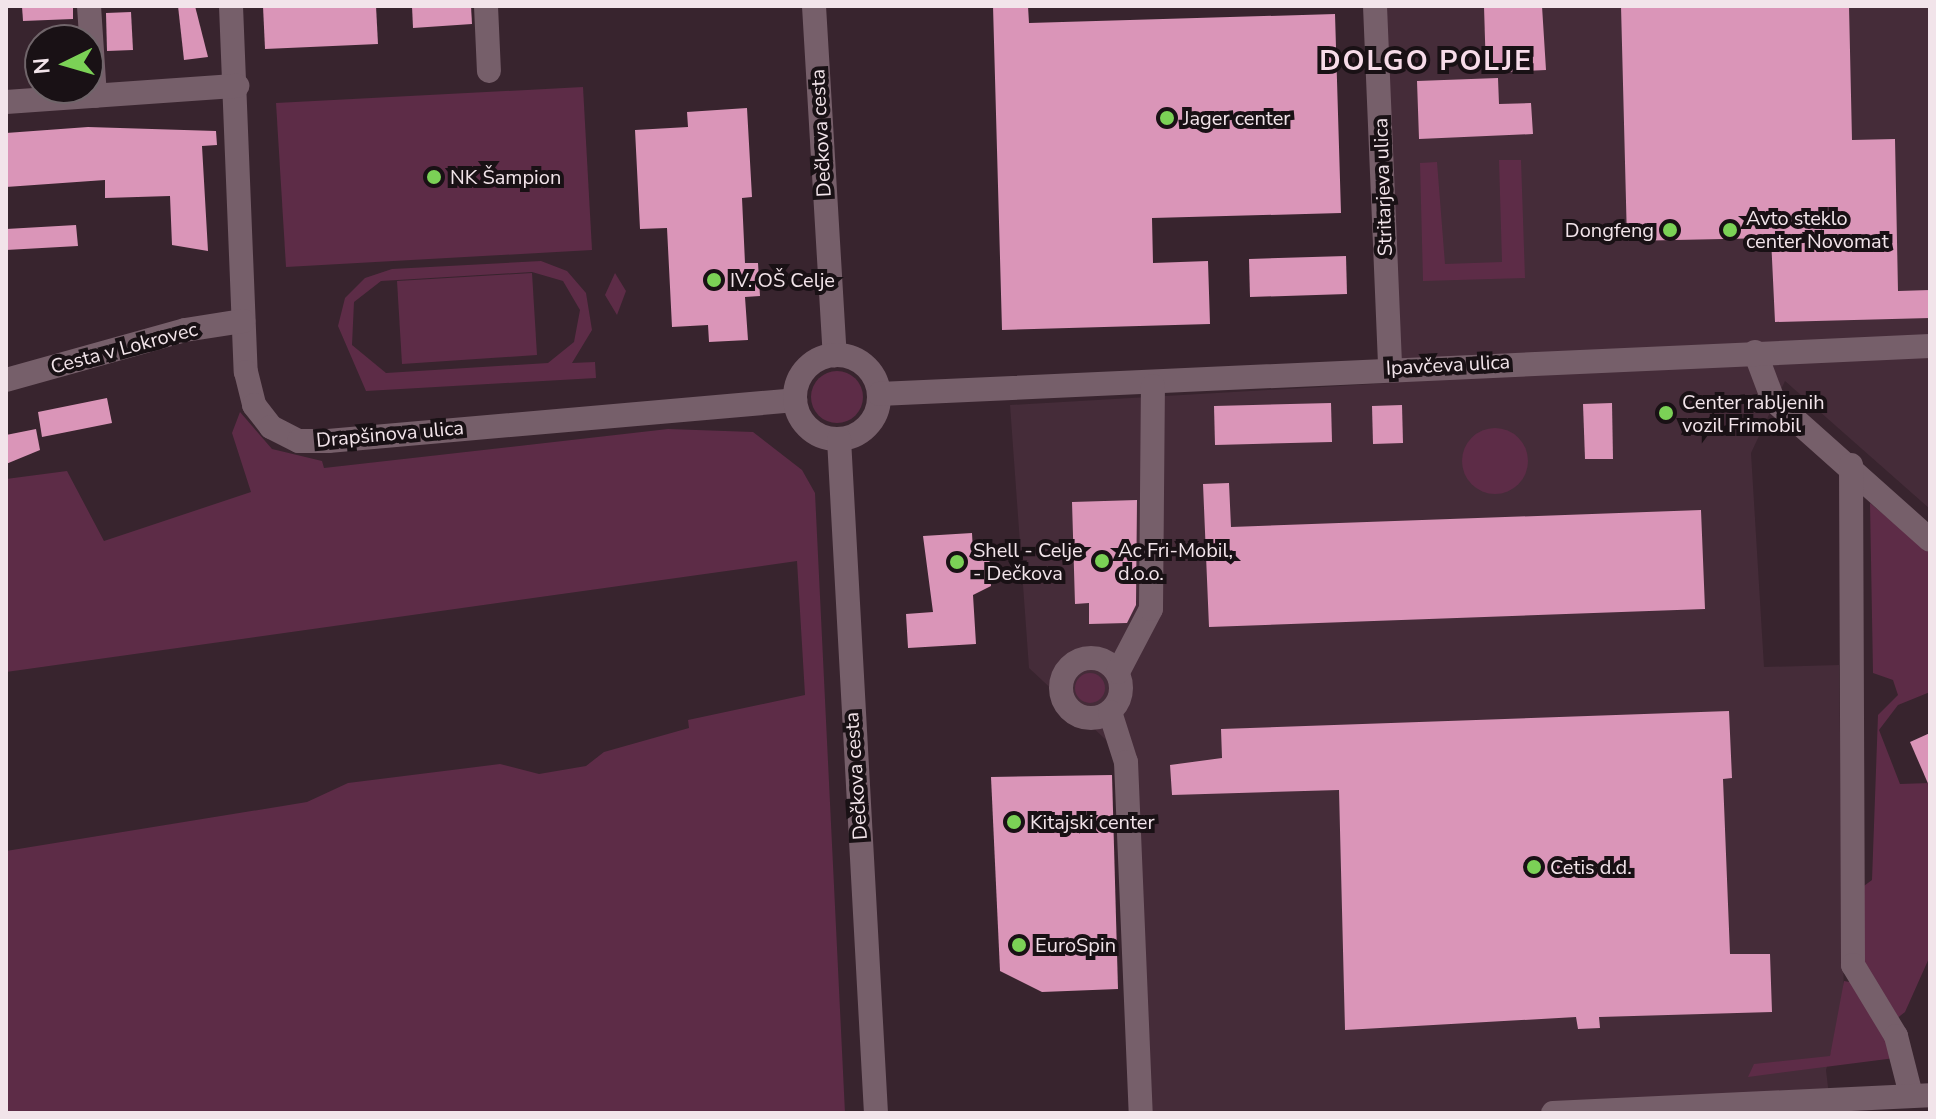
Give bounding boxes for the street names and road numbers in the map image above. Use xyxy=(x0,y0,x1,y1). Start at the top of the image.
street label: Dečkova cesta xyxy=(806,68,836,198)
street label: Stritarjeva ulica xyxy=(1369,117,1397,257)
street label: Cesta v Lokrovec xyxy=(48,317,200,379)
street label: Ipavčeva ulica xyxy=(1385,350,1511,380)
street label: Drapšinova ulica xyxy=(315,416,465,452)
street label: Dečkova cesta xyxy=(840,711,872,841)

